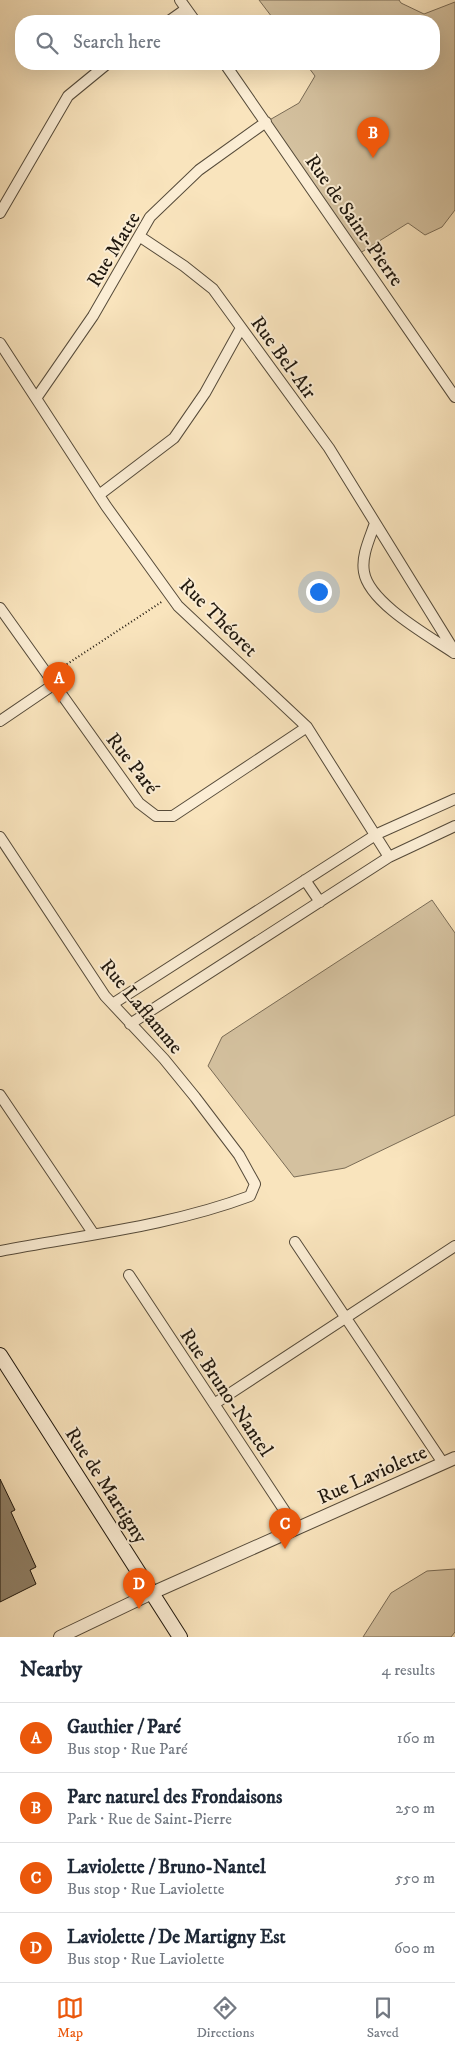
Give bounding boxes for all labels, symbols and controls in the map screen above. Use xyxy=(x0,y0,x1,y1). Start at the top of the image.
search box xyxy=(15,15,440,70)
icon: search xyxy=(33,29,61,57)
text: Search here xyxy=(73,31,161,54)
pin: B xyxy=(357,117,389,158)
street label: Rue de Saint-Pierre xyxy=(299,150,409,292)
street label: Rue Matte xyxy=(82,208,146,292)
street label: Rue Bel-Air xyxy=(244,312,321,404)
street label: Rue Théoret xyxy=(173,573,263,663)
your location xyxy=(306,579,332,605)
pin: A xyxy=(43,662,75,703)
street label: Rue Paré xyxy=(100,728,164,800)
street label: Rue Laflamme xyxy=(94,954,188,1060)
street label: Rue Bruno-Nantel xyxy=(174,1324,278,1462)
street label: Rue de Martigny xyxy=(59,1423,153,1549)
street label: Rue Laviolette xyxy=(314,1440,431,1511)
pin: C xyxy=(269,1508,301,1549)
pin: D xyxy=(123,1568,155,1609)
text: Nearby xyxy=(20,1657,82,1683)
text: 4 results xyxy=(382,1660,435,1680)
text: Gauthier / Paré xyxy=(67,1716,181,1739)
text: A xyxy=(31,1728,41,1748)
text: 160 m xyxy=(397,1728,435,1748)
text: Bus stop · Rue Paré xyxy=(67,1739,188,1759)
text: Parc naturel des Frondaisons xyxy=(67,1786,282,1809)
text: B xyxy=(31,1798,41,1818)
text: 250 m xyxy=(395,1798,435,1818)
text: Park · Rue de Saint-Pierre xyxy=(67,1809,232,1829)
text: Laviolette / Bruno-Nantel xyxy=(67,1856,266,1879)
text: C xyxy=(31,1868,41,1888)
text: 550 m xyxy=(395,1868,435,1888)
text: Bus stop · Rue Laviolette xyxy=(67,1879,224,1899)
text: Laviolette / De Martigny Est xyxy=(67,1926,286,1949)
text: D xyxy=(30,1938,42,1958)
text: 600 m xyxy=(394,1938,435,1958)
text: Bus stop · Rue Laviolette xyxy=(67,1949,224,1969)
tab: Map xyxy=(56,1994,84,2042)
tab: Directions xyxy=(196,1994,254,2042)
tab: Saved xyxy=(367,1994,399,2042)

